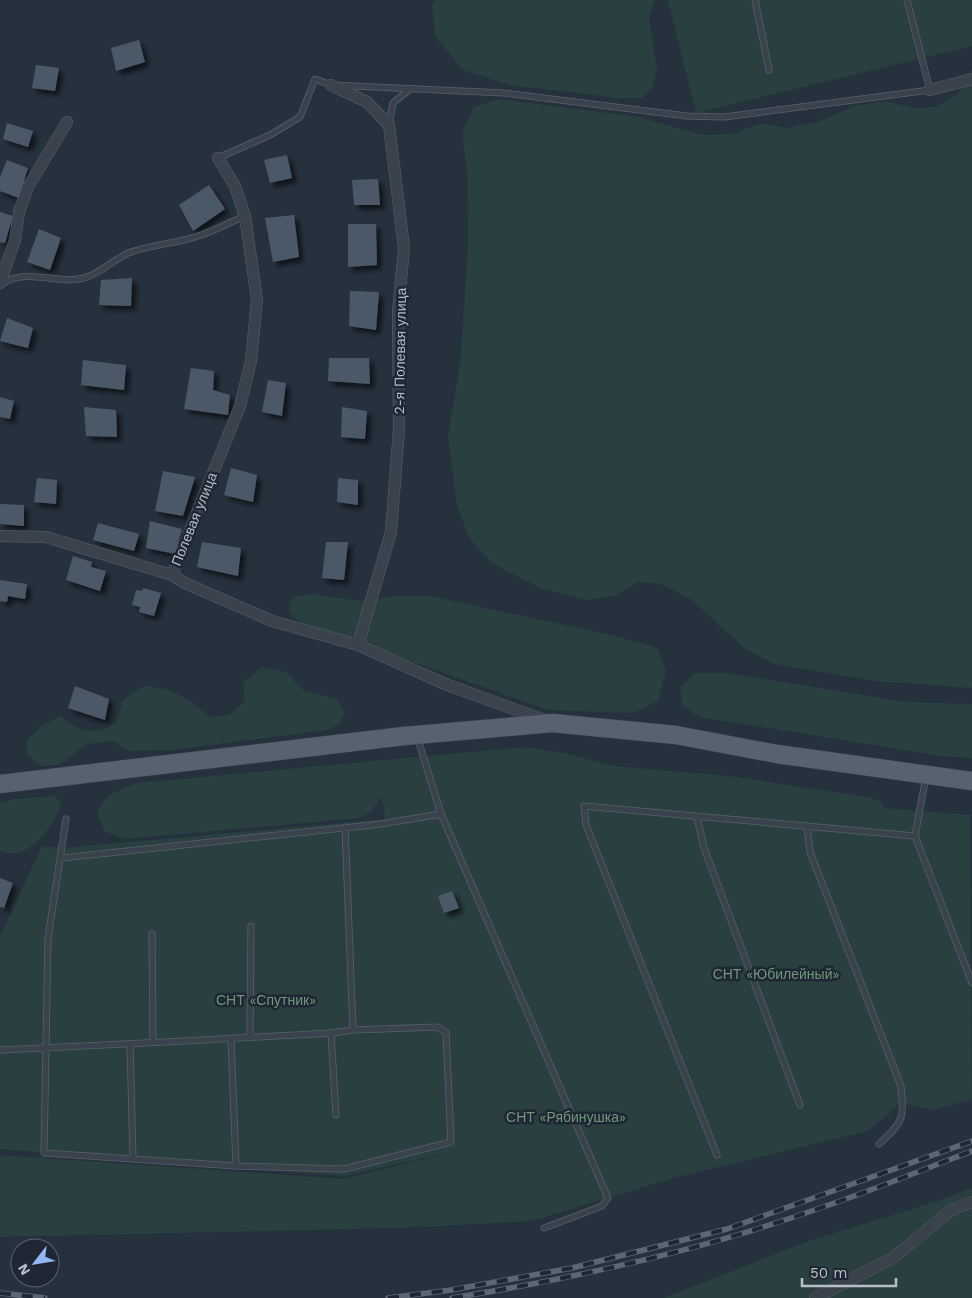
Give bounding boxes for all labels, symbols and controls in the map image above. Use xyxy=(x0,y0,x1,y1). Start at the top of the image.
street label: 2-я Полевая улица xyxy=(391,287,409,415)
street label: Полевая улица xyxy=(168,470,220,568)
park label: СНТ «Юбилейный» xyxy=(713,966,839,982)
park label: СНТ «Спутник» xyxy=(216,992,316,1008)
park label: СНТ «Рябинушка» xyxy=(506,1109,626,1125)
north arrow xyxy=(10,1238,60,1288)
scale bar xyxy=(802,1256,896,1288)
text: N xyxy=(14,1261,33,1278)
text: 50 m xyxy=(810,1264,847,1282)

